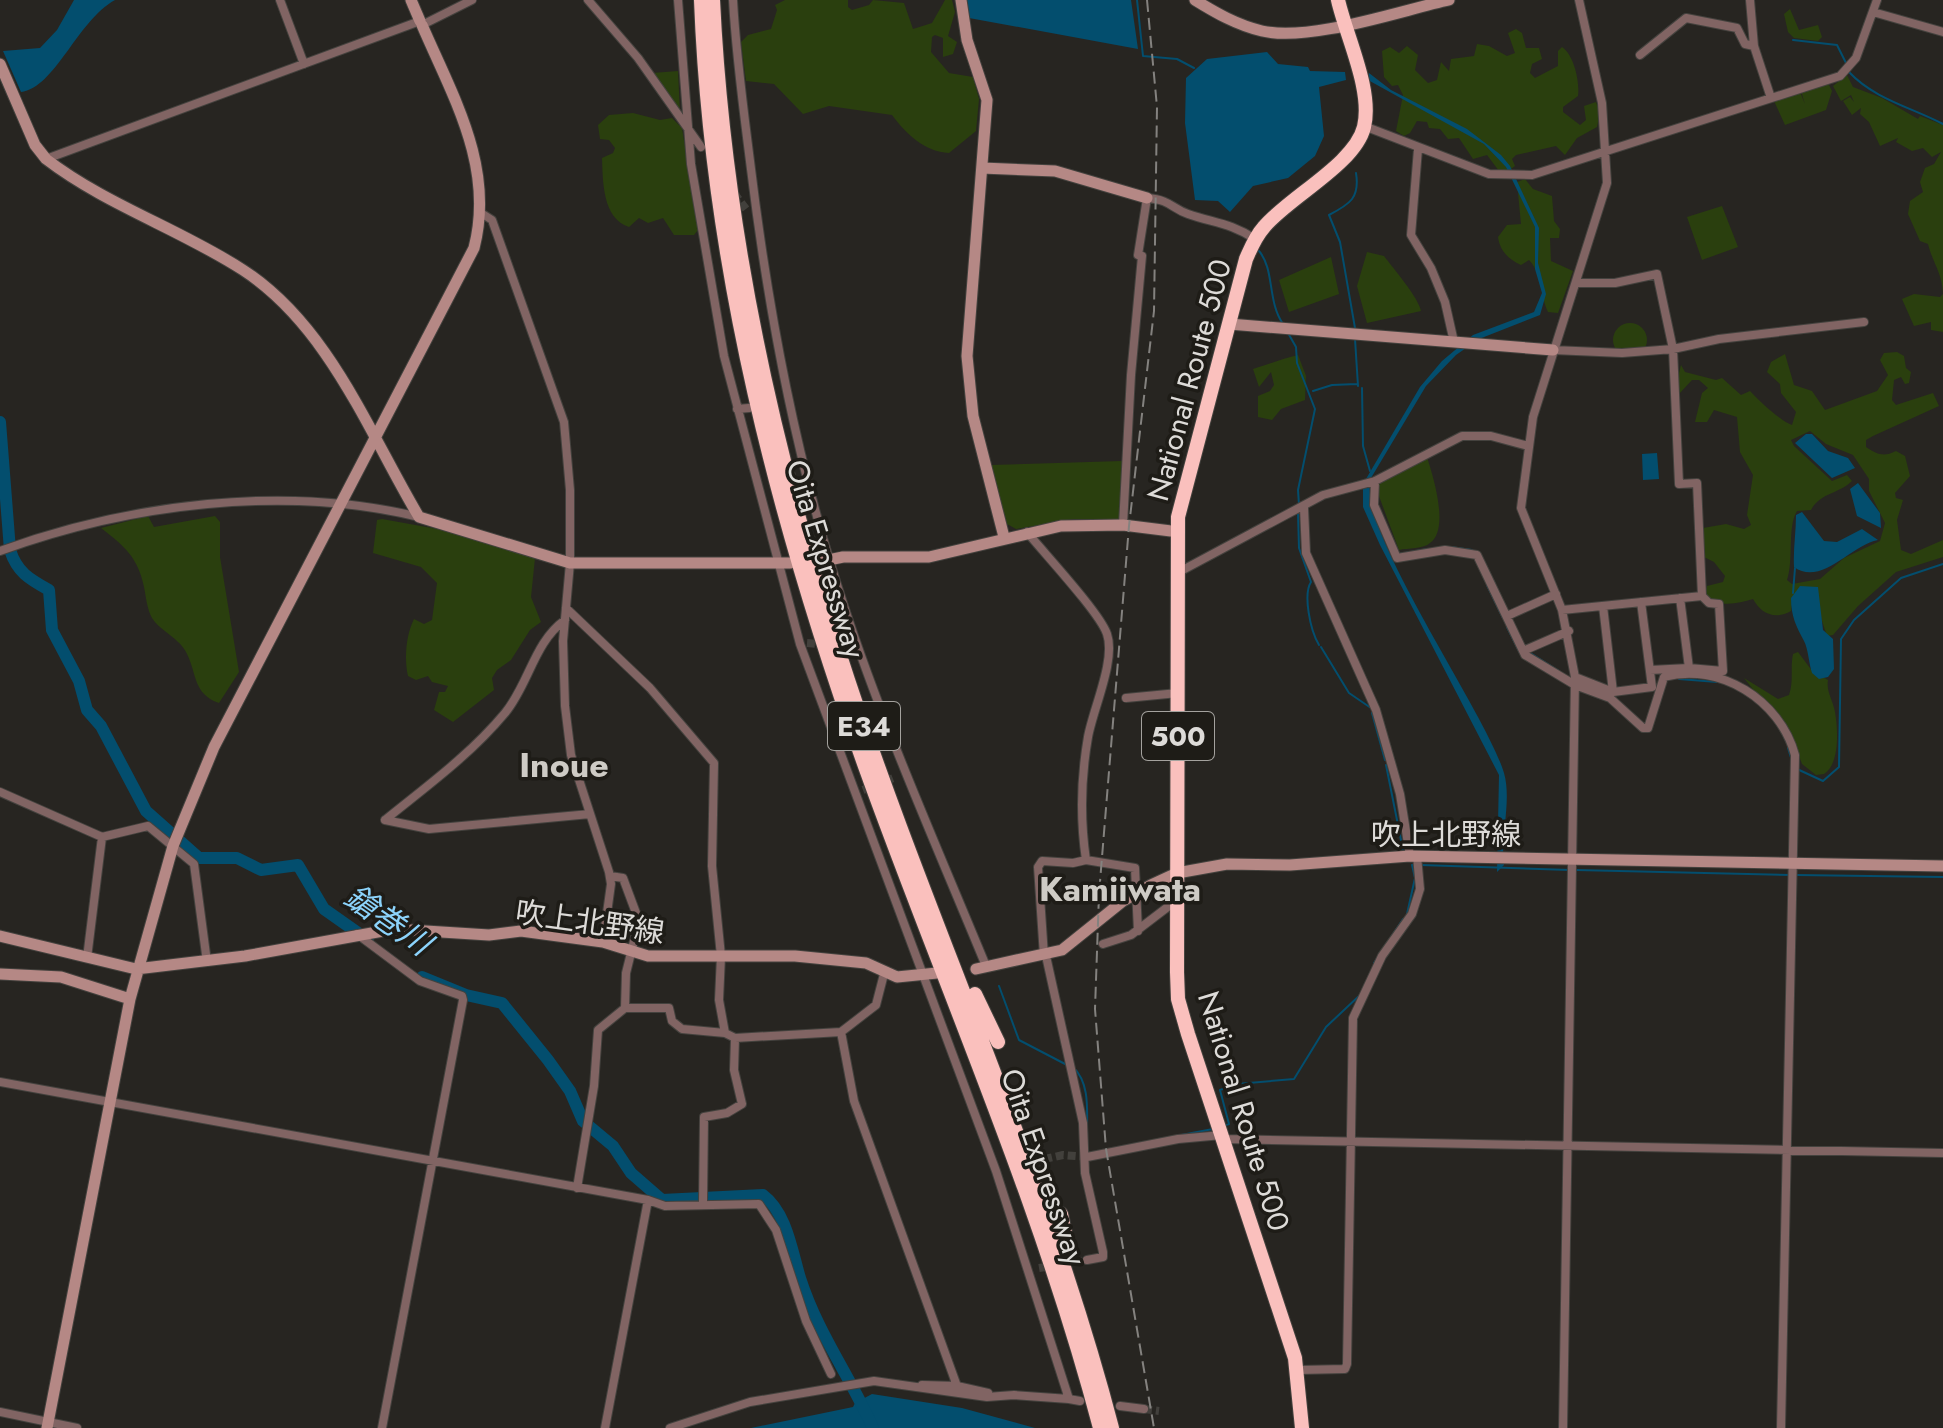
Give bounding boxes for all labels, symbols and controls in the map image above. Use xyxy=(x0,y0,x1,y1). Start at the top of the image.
street label: National Route 500 xyxy=(1136,254,1242,506)
street label: Oita Expressway xyxy=(775,454,877,664)
road number: E34 xyxy=(828,702,900,750)
road number: 500 xyxy=(1142,712,1214,760)
district label: Inoue xyxy=(519,741,609,790)
street label: 吹上北野線 xyxy=(1371,813,1521,856)
district label: Kamiiwata xyxy=(1039,865,1201,914)
water label: 鎗巻川 xyxy=(335,874,443,968)
street label: 吹上北野線 xyxy=(513,890,667,954)
street label: National Route 500 xyxy=(1187,986,1301,1236)
street label: Oita Expressway xyxy=(990,1063,1098,1272)

